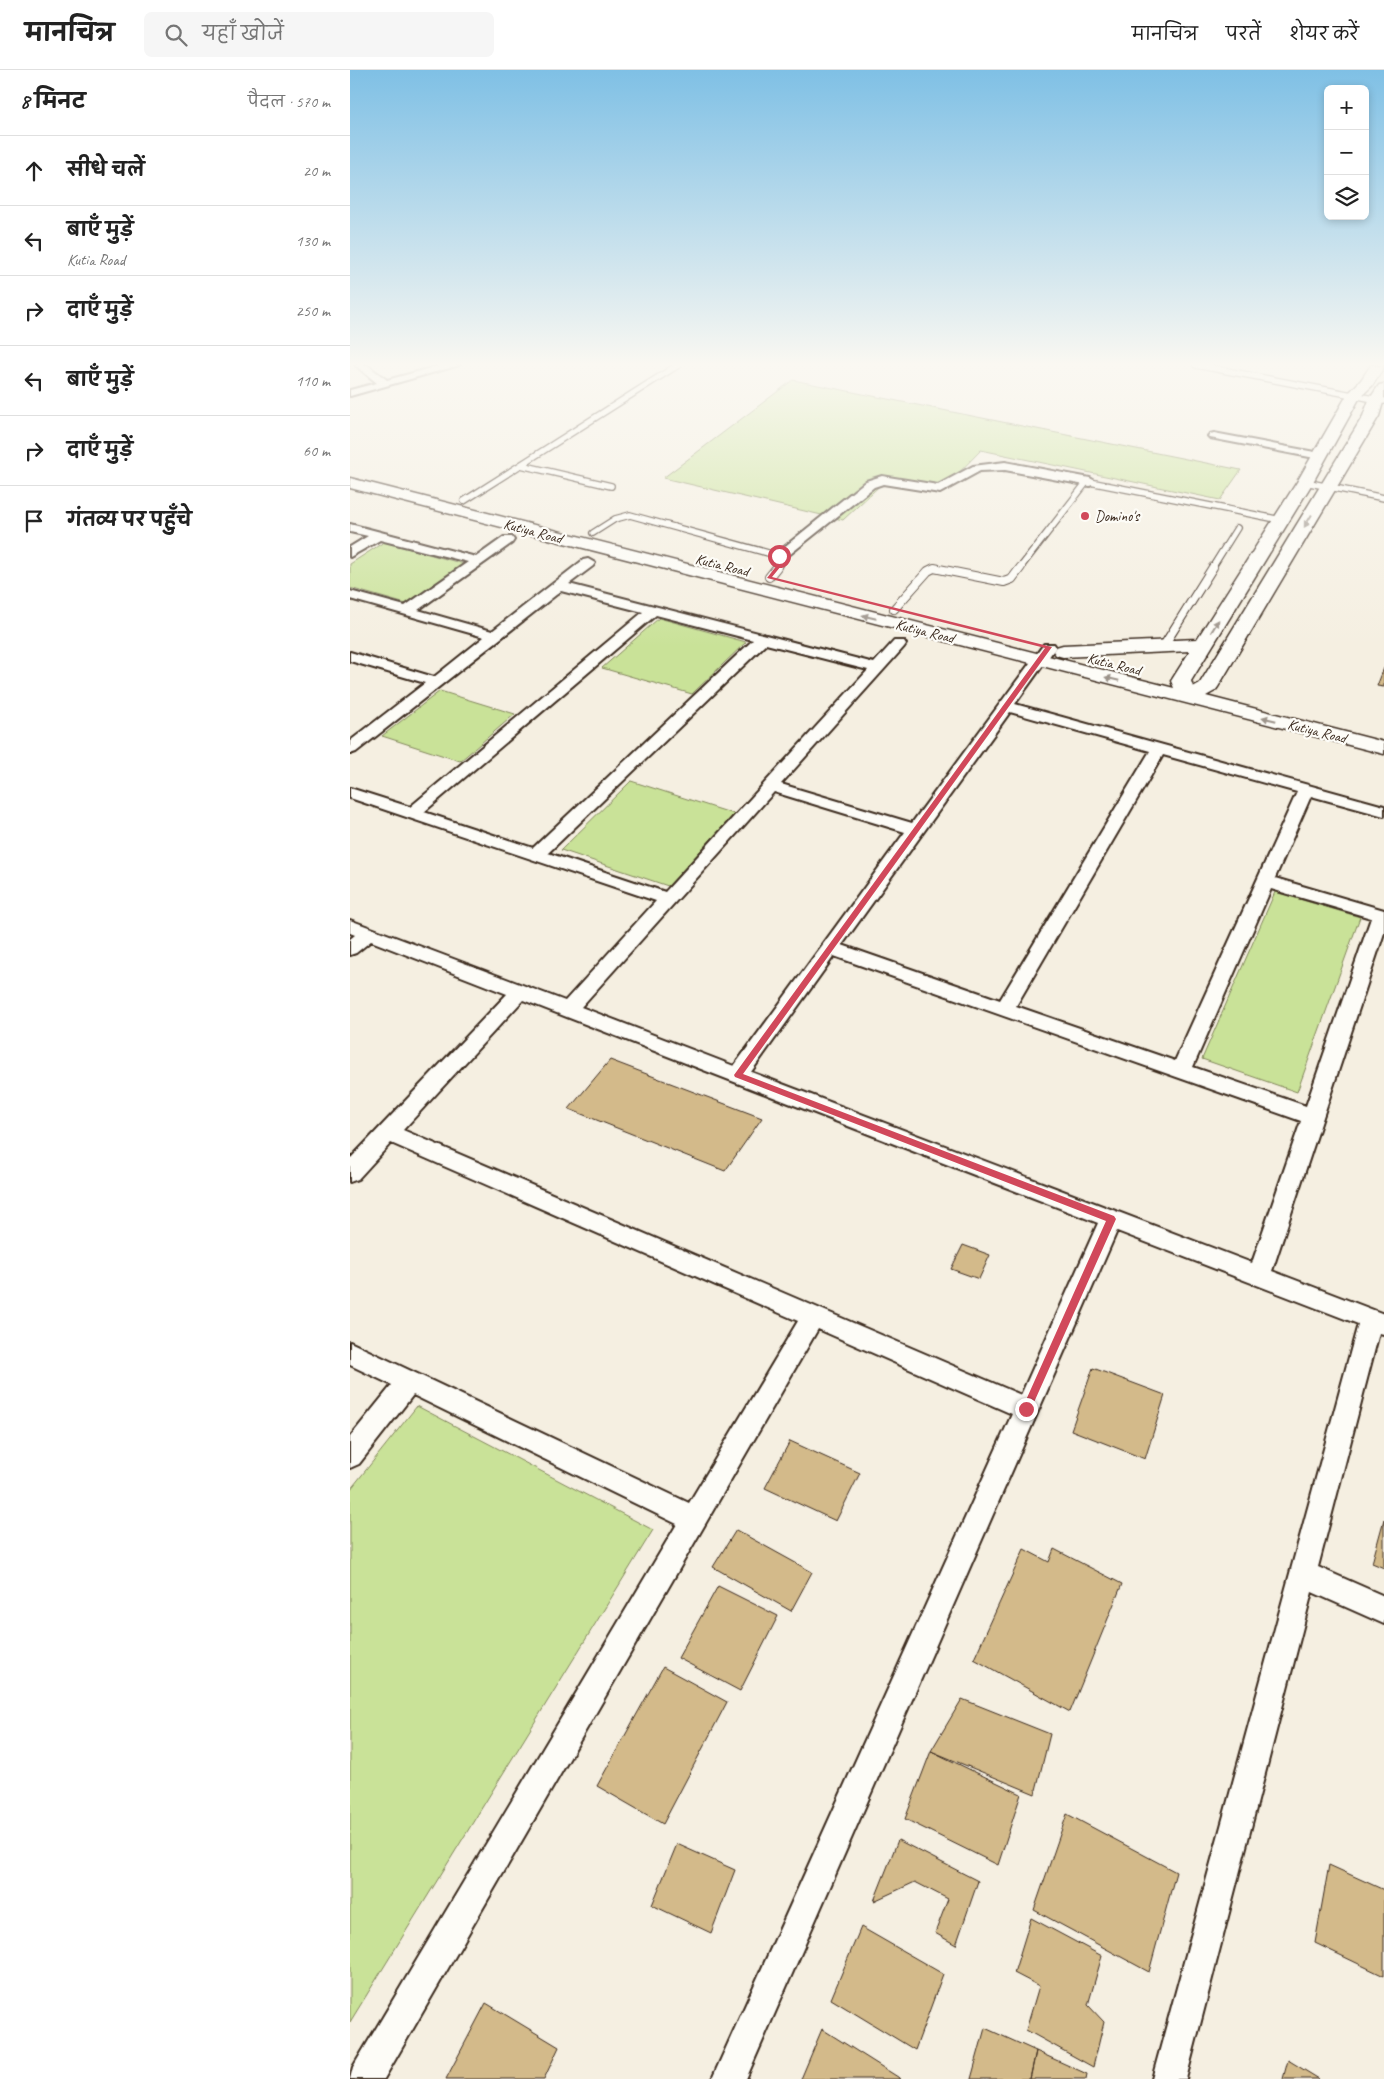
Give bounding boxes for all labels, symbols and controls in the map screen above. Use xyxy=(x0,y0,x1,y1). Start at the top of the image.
search box xyxy=(144,12,494,57)
text: मानचित्र xyxy=(25,18,114,48)
icon: search xyxy=(162,21,190,49)
text: यहाँ खोजें xyxy=(202,22,284,46)
text: मानचित्र xyxy=(1132,23,1198,45)
text: परतें xyxy=(1226,23,1261,45)
text: शेयर करें xyxy=(1289,23,1359,45)
map controls xyxy=(1324,85,1369,220)
button: + xyxy=(1324,85,1369,130)
text: 8 मिनट xyxy=(20,88,86,114)
text: पैदल · 570 m xyxy=(248,92,330,112)
button: − xyxy=(1324,130,1369,175)
icon: ahead xyxy=(20,157,48,185)
text: सीधे चलें xyxy=(67,158,145,182)
text: 20 m xyxy=(303,161,330,181)
button: layers xyxy=(1324,175,1369,220)
text: बाएँ मुड़ें xyxy=(67,218,133,242)
icon: left xyxy=(20,227,48,255)
text: 130 m xyxy=(296,231,330,251)
text: Kutia Road xyxy=(67,250,125,270)
icon: right xyxy=(20,297,48,325)
text: दाएँ मुड़ें xyxy=(67,298,133,322)
text: 250 m xyxy=(296,301,330,321)
icon: left xyxy=(20,367,48,395)
text: बाएँ मुड़ें xyxy=(67,368,133,392)
text: 110 m xyxy=(296,371,330,391)
icon: right xyxy=(20,437,48,465)
text: दाएँ मुड़ें xyxy=(67,438,133,462)
text: 60 m xyxy=(303,441,330,461)
icon: arrive xyxy=(20,507,48,535)
place label: Domino's xyxy=(1095,507,1141,526)
text: गंतव्य पर पहुँचे xyxy=(67,508,192,532)
marker: Domino's xyxy=(1079,510,1091,522)
street label: Kutiya Road xyxy=(501,515,566,549)
one-way arrow xyxy=(1303,515,1312,528)
route start xyxy=(768,545,791,568)
street label: Kutia Road xyxy=(693,550,753,582)
one-way arrow xyxy=(862,613,877,621)
street label: Kutiya Road xyxy=(894,615,958,648)
one-way arrow xyxy=(1211,619,1220,632)
street label: Kutia Road xyxy=(1085,649,1145,681)
one-way arrow xyxy=(1104,675,1119,683)
one-way arrow xyxy=(1261,715,1276,723)
street label: Kutiya Road xyxy=(1286,715,1350,748)
route end xyxy=(1015,1398,1038,1421)

